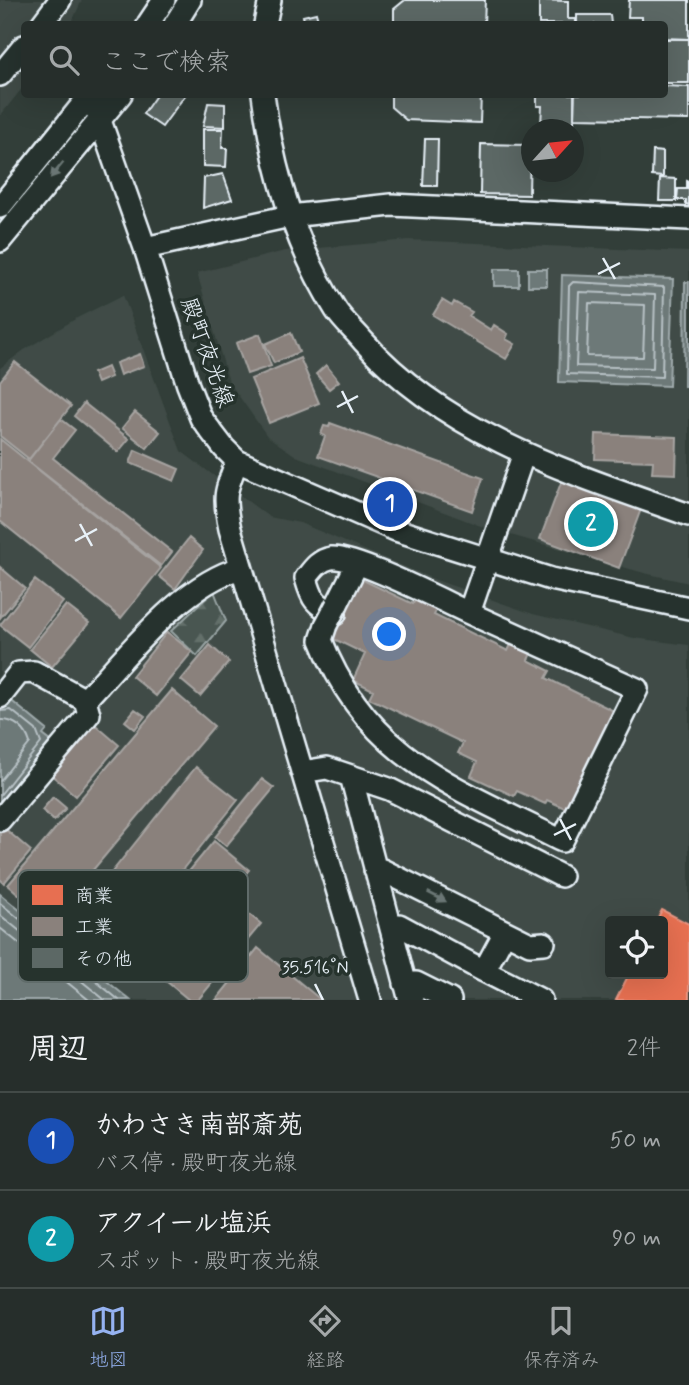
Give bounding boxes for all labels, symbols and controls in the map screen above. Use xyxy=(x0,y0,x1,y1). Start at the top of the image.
search box xyxy=(21,21,668,98)
icon: search xyxy=(45,41,83,79)
text: ここで検索 xyxy=(101,46,231,80)
north arrow xyxy=(521,119,584,182)
one-way arrow xyxy=(50,162,65,179)
street label: 殿町夜光線 xyxy=(172,294,240,412)
pin: 1 xyxy=(367,478,413,530)
pin: 2 xyxy=(568,498,614,550)
your location xyxy=(372,617,406,651)
legend xyxy=(18,870,248,982)
text: 商業 xyxy=(75,884,113,909)
one-way arrow xyxy=(427,892,447,903)
text: 工業 xyxy=(75,915,113,940)
map controls xyxy=(605,916,668,979)
button: locate xyxy=(605,916,668,979)
text: その他 xyxy=(75,947,132,972)
text: 35.516°N xyxy=(281,956,349,980)
text: 周辺 xyxy=(28,1030,88,1069)
text: 2件 xyxy=(627,1034,661,1064)
text: かわさき南部斎苑 xyxy=(95,1109,303,1143)
text: 1 xyxy=(46,1126,56,1156)
text: 50 m xyxy=(610,1126,661,1156)
text: バス停 · 殿町夜光線 xyxy=(95,1149,297,1179)
text: アクイール塩浜 xyxy=(95,1207,272,1241)
text: 2 xyxy=(45,1224,57,1254)
text: 90 m xyxy=(612,1224,661,1254)
text: スポット · 殿町夜光線 xyxy=(95,1247,320,1277)
tab: 地図 xyxy=(89,1302,128,1373)
tab: 経路 xyxy=(306,1302,345,1373)
tab: 保存済み xyxy=(523,1302,600,1373)

